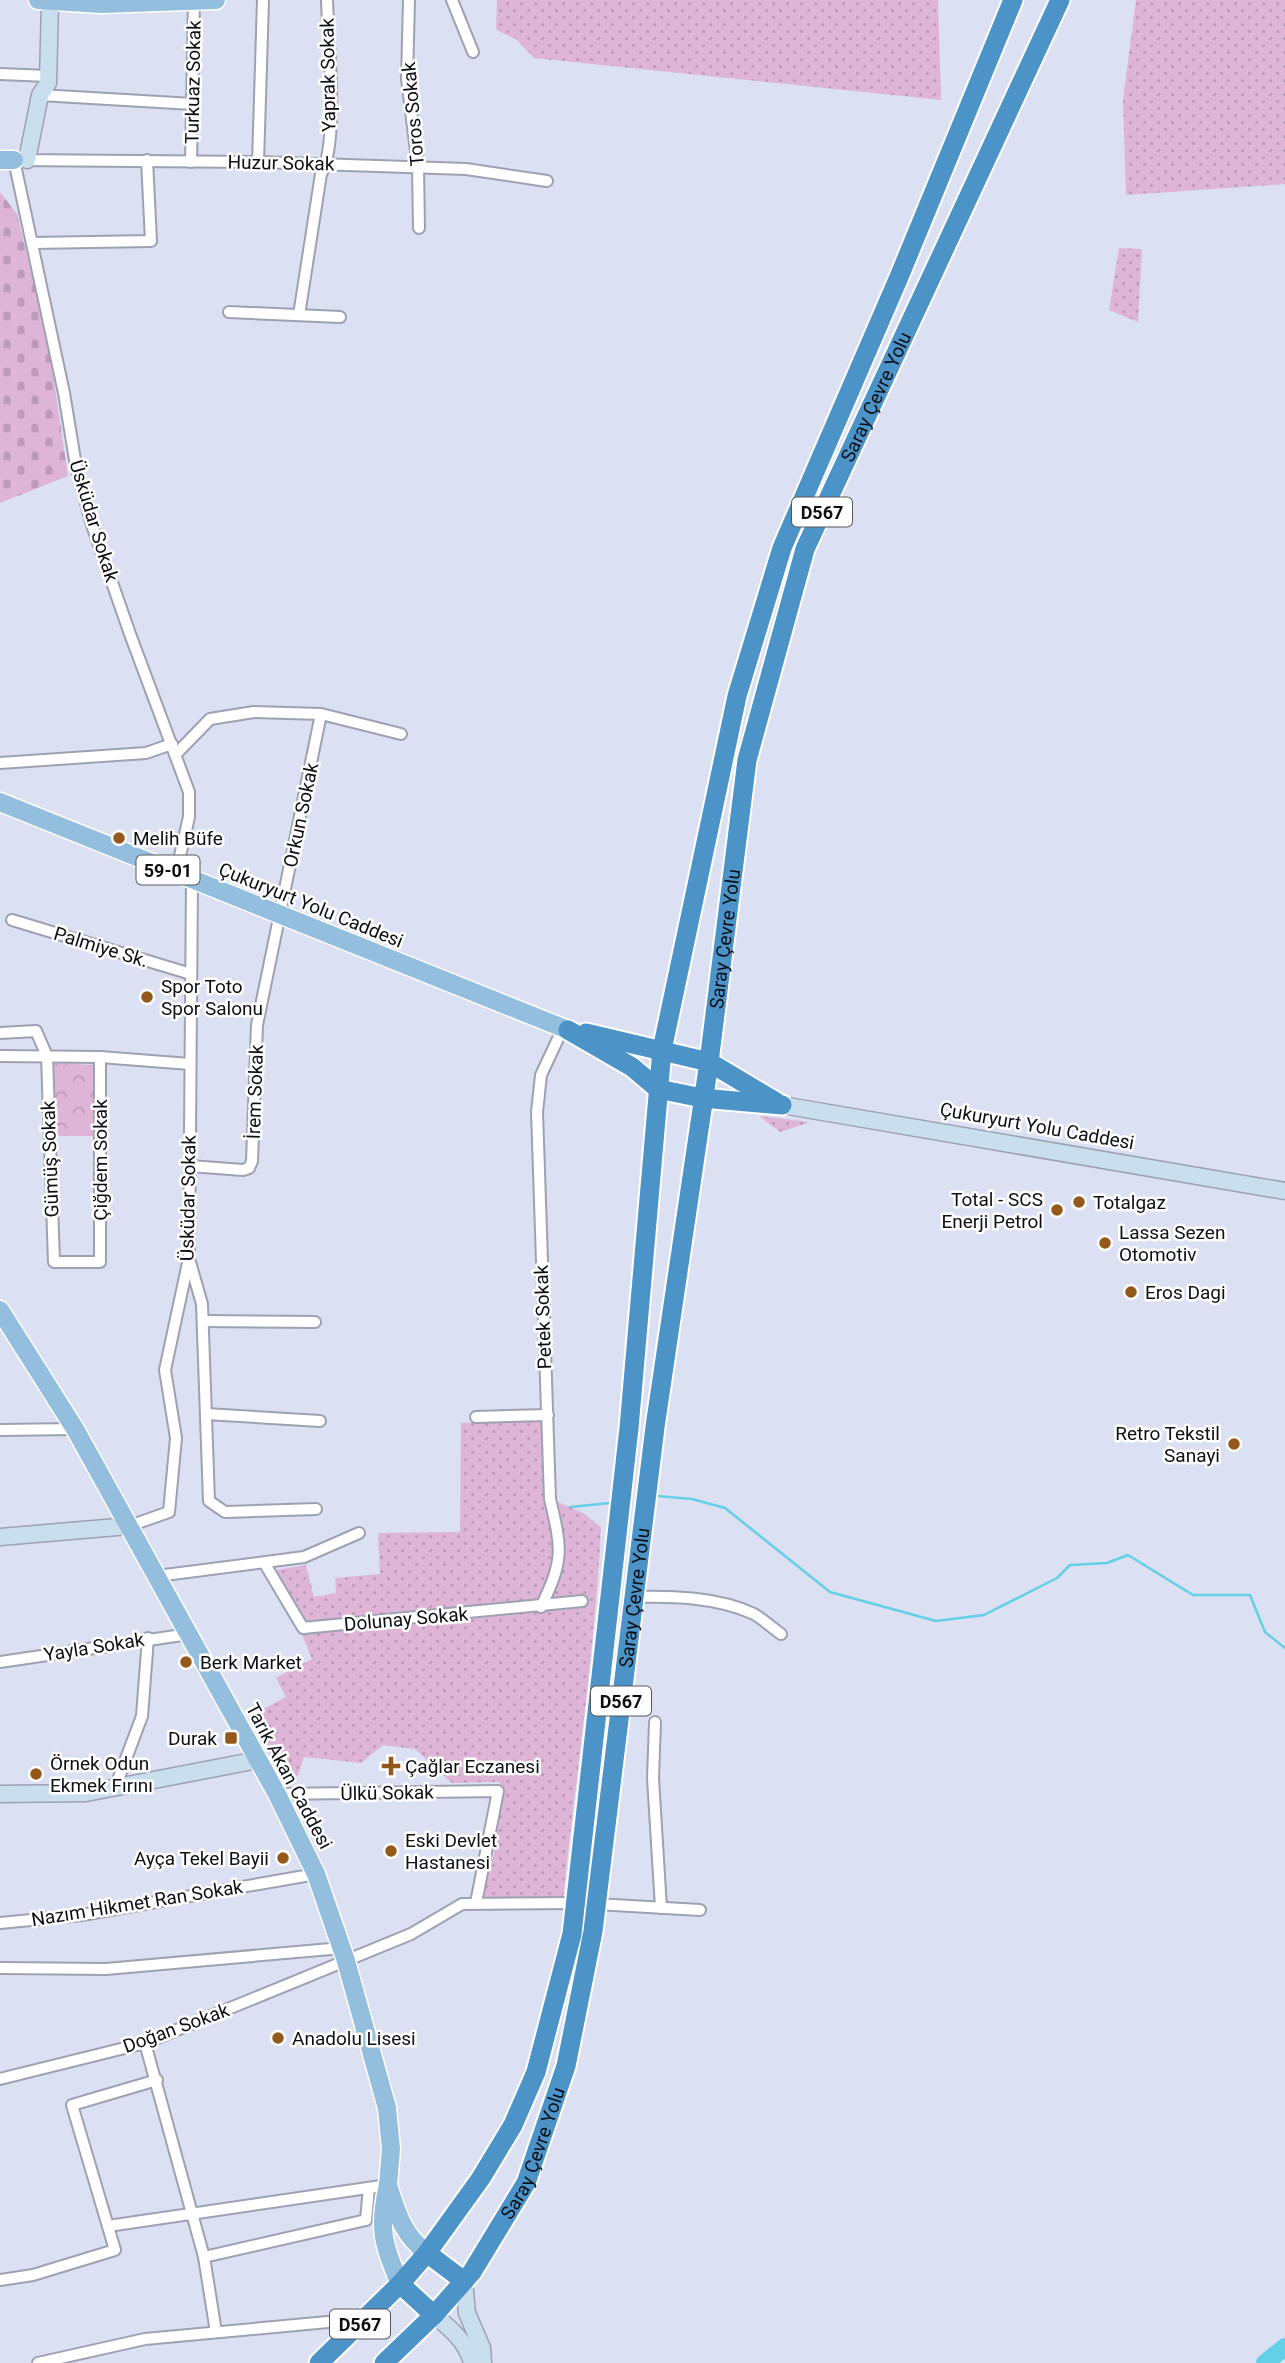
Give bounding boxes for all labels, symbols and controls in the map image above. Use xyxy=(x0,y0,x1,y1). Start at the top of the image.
street label: Yaprak Sokak xyxy=(315,17,340,132)
street label: Turkuaz Sokak xyxy=(180,20,206,144)
street label: Toros Sokak xyxy=(397,61,429,167)
street label: Huzur Sokak xyxy=(227,151,335,175)
street label: Saray Çevre Yolu xyxy=(836,328,916,466)
street label: Üsküdar Sokak xyxy=(65,457,124,585)
road number: D567 xyxy=(792,498,852,526)
street label: Orkun Sokak xyxy=(279,760,323,870)
place label: Melih Büfe xyxy=(133,827,223,850)
marker: Melih Büfe xyxy=(111,830,127,846)
road number: 59-01 xyxy=(136,856,200,884)
street label: Çukuryurt Yolu Caddesi xyxy=(215,857,407,953)
street label: Saray Çevre Yolu xyxy=(704,867,745,1010)
street label: Palmiye Sk. xyxy=(51,922,151,972)
place label: Spor Toto Spor Salonu xyxy=(161,975,263,1020)
marker: Spor Toto Spor Salonu xyxy=(139,989,155,1005)
street label: İrem Sokak xyxy=(242,1044,268,1140)
street label: Çukuryurt Yolu Caddesi xyxy=(938,1098,1136,1154)
street label: Çiğdem Sokak xyxy=(89,1099,112,1221)
street label: Gümüş Sokak xyxy=(36,1100,64,1218)
street label: Üsküdar Sokak xyxy=(175,1134,201,1261)
place label: Total - SCS Enerji Petrol xyxy=(941,1188,1043,1233)
place label: Totalgaz xyxy=(1093,1191,1166,1214)
marker: Totalgaz xyxy=(1071,1194,1087,1210)
marker: Total - SCS Enerji Petrol xyxy=(1049,1202,1065,1218)
place label: Lassa Sezen Otomotiv xyxy=(1119,1221,1225,1266)
marker: Lassa Sezen Otomotiv xyxy=(1097,1235,1113,1251)
street label: Petek Sokak xyxy=(530,1264,556,1370)
place label: Eros Dagi xyxy=(1145,1281,1226,1304)
marker: Eros Dagi xyxy=(1123,1284,1139,1300)
place label: Retro Tekstil Sanayi xyxy=(1115,1422,1220,1467)
marker: Retro Tekstil Sanayi xyxy=(1226,1436,1242,1452)
street label: Saray Çevre Yolu xyxy=(614,1526,654,1669)
street label: Dolunay Sokak xyxy=(343,1602,469,1636)
street label: Yayla Sokak xyxy=(42,1628,146,1666)
place label: Berk Market xyxy=(200,1651,302,1674)
marker: Berk Market xyxy=(178,1654,194,1670)
road number: D567 xyxy=(591,1686,651,1716)
street label: Tarık Akan Caddesi xyxy=(241,1699,337,1853)
place label: Durak xyxy=(168,1727,217,1750)
marker: Durak xyxy=(223,1730,239,1746)
place label: Örnek Odun Ekmek Fırını xyxy=(50,1752,153,1797)
place label: Çağlar Eczanesi xyxy=(405,1755,540,1778)
marker: Çağlar Eczanesi xyxy=(383,1758,399,1774)
marker: Örnek Odun Ekmek Fırını xyxy=(28,1766,44,1782)
street label: Ülkü Sokak xyxy=(340,1781,434,1805)
place label: Eski Devlet Hastanesi xyxy=(405,1829,497,1874)
marker: Eski Devlet Hastanesi xyxy=(383,1843,399,1859)
place label: Ayça Tekel Bayii xyxy=(134,1847,269,1870)
marker: Ayça Tekel Bayii xyxy=(275,1850,291,1866)
street label: Nazım Hikmet Ran Sokak xyxy=(30,1875,245,1931)
street label: Doğan Sokak xyxy=(120,1998,233,2058)
place label: Anadolu Lisesi xyxy=(292,2027,416,2050)
marker: Anadolu Lisesi xyxy=(270,2030,286,2046)
street label: Saray Çevre Yolu xyxy=(495,2084,569,2223)
road number: D567 xyxy=(330,2310,390,2338)

